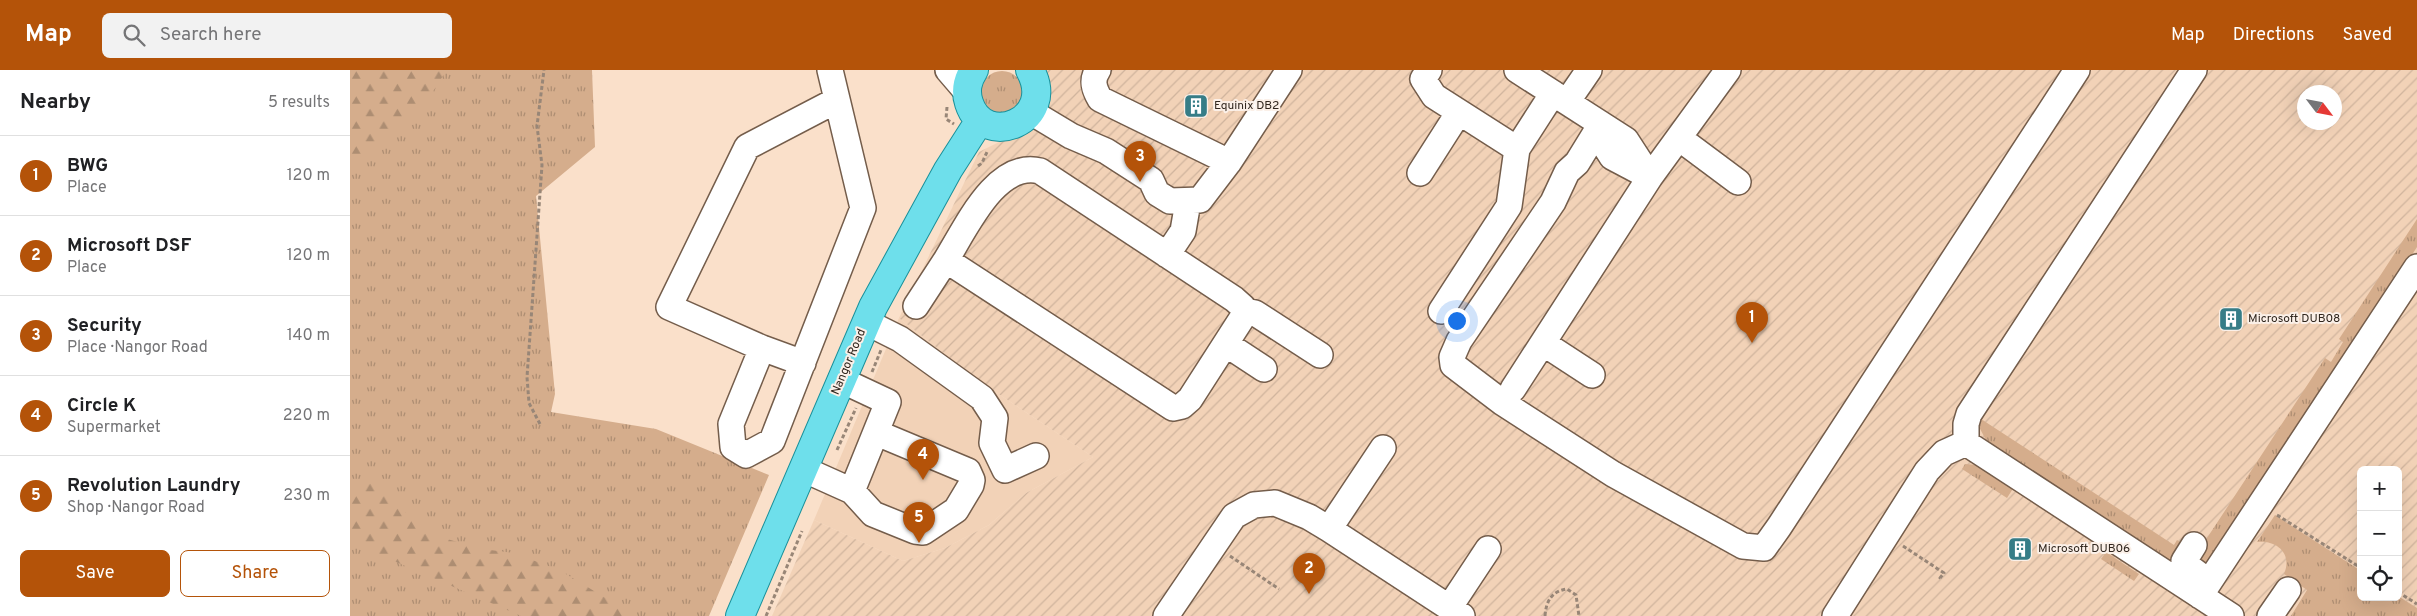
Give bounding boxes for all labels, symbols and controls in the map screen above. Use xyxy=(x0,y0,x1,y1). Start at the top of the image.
search box xyxy=(102,13,452,58)
text: Map xyxy=(25,20,72,50)
icon: search xyxy=(120,21,148,49)
text: Search here xyxy=(160,23,261,47)
text: Map xyxy=(2171,24,2205,47)
text: Directions xyxy=(2233,24,2315,47)
text: Saved xyxy=(2343,24,2392,47)
north arrow xyxy=(2297,85,2342,130)
text: Nearby xyxy=(20,89,91,116)
text: 5 results xyxy=(268,93,330,113)
building icon: Equinix DB2 xyxy=(1183,93,1209,119)
place label: Equinix DB2 xyxy=(1214,98,1279,114)
pin: 3 xyxy=(1124,141,1156,182)
text: BWG xyxy=(67,154,108,178)
text: 1 xyxy=(33,166,39,186)
text: 120 m xyxy=(287,166,330,186)
text: Place xyxy=(67,178,107,198)
text: Microsoft DSF xyxy=(67,234,191,258)
text: 2 xyxy=(31,246,41,266)
text: 120 m xyxy=(287,246,330,266)
text: Place xyxy=(67,258,107,278)
pin: 1 xyxy=(1736,302,1768,343)
building icon: Microsoft DUB08 xyxy=(2218,306,2244,332)
your location xyxy=(1444,308,1470,334)
place label: Microsoft DUB08 xyxy=(2248,311,2340,327)
text: Security xyxy=(67,314,142,338)
text: 3 xyxy=(31,326,41,346)
text: 140 m xyxy=(287,326,330,346)
street label: Nangor Road xyxy=(828,327,870,397)
text: Place · Nangor Road xyxy=(67,338,208,358)
text: Circle K xyxy=(67,394,137,418)
text: 4 xyxy=(31,406,41,426)
text: 220 m xyxy=(283,406,330,426)
text: Supermarket xyxy=(67,418,161,438)
pin: 4 xyxy=(907,439,939,480)
map controls xyxy=(2357,466,2402,601)
button: + xyxy=(2357,466,2402,511)
text: Revolution Laundry xyxy=(67,474,240,498)
text: 5 xyxy=(31,486,41,506)
text: 230 m xyxy=(283,486,330,506)
text: Shop · Nangor Road xyxy=(67,498,205,518)
pin: 5 xyxy=(903,502,935,543)
button: − xyxy=(2357,511,2402,556)
building icon: Microsoft DUB06 xyxy=(2007,536,2033,562)
place label: Microsoft DUB06 xyxy=(2038,541,2130,557)
button: Save xyxy=(20,550,170,597)
button: Share xyxy=(180,550,330,597)
pin: 2 xyxy=(1293,553,1325,594)
button: locate xyxy=(2357,556,2402,601)

